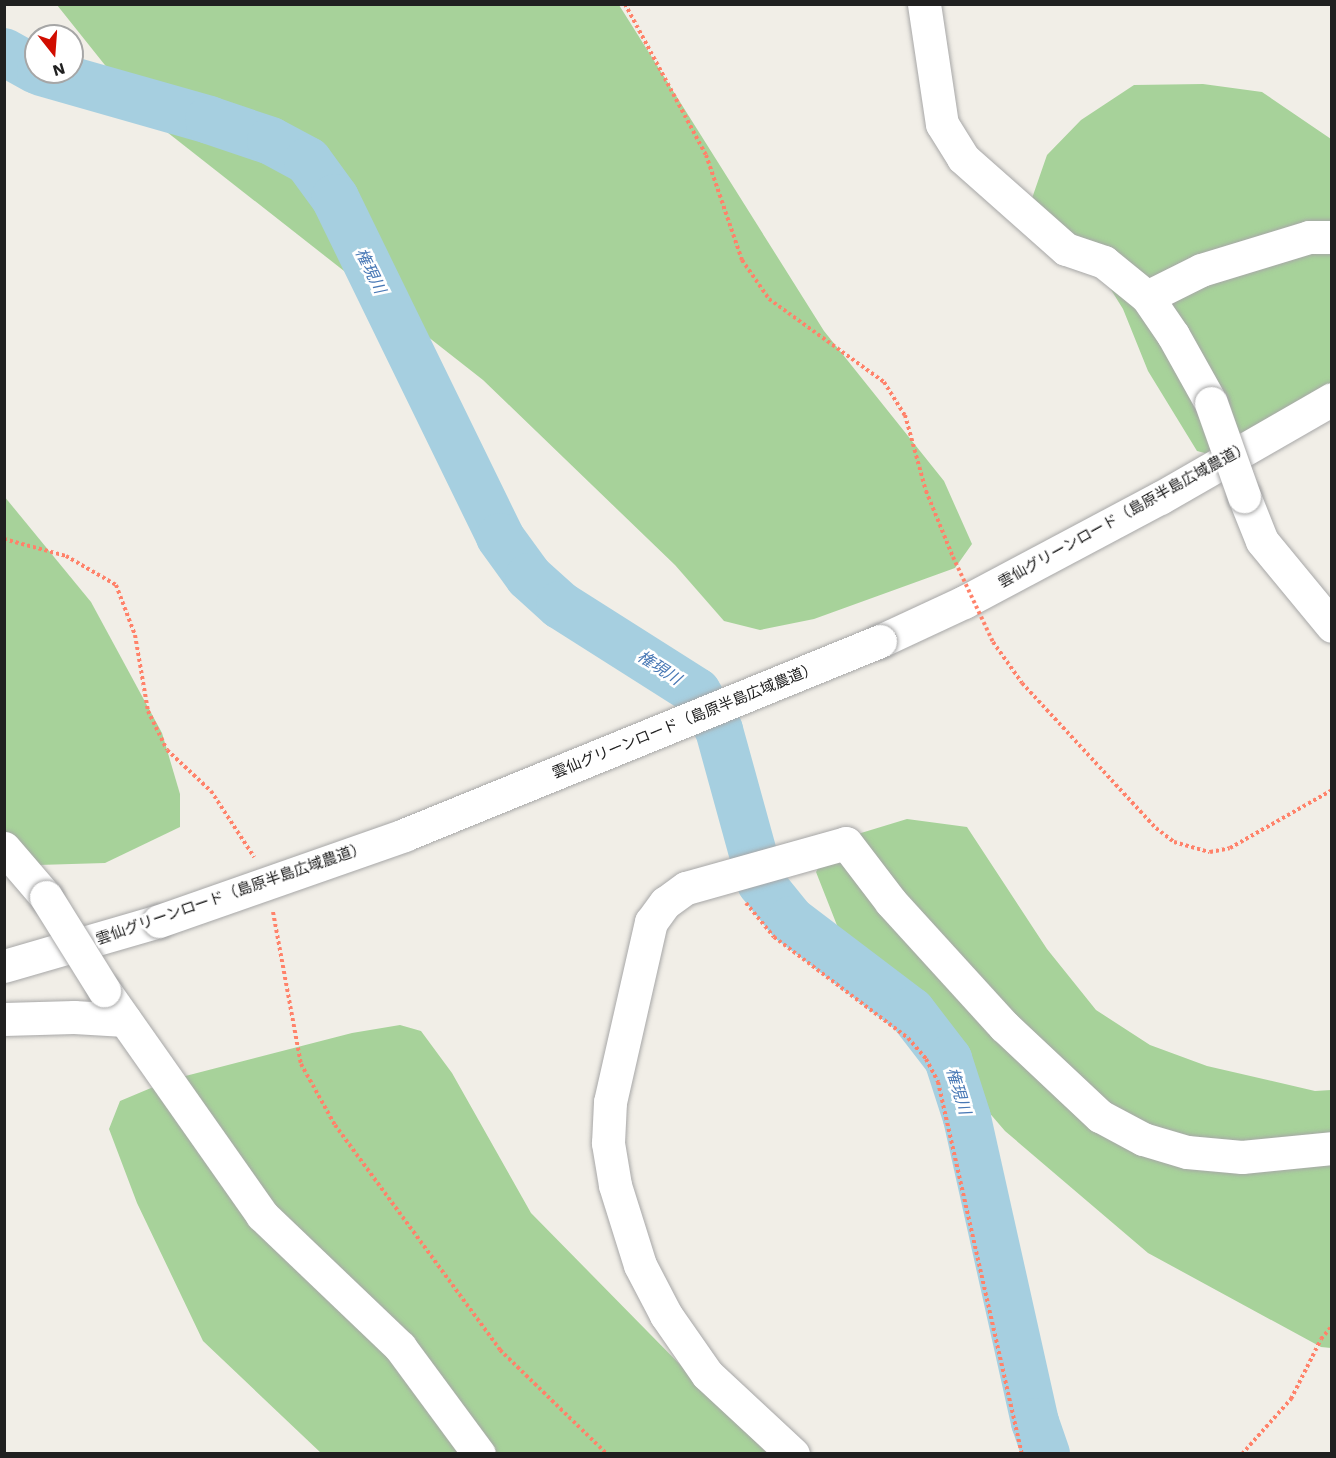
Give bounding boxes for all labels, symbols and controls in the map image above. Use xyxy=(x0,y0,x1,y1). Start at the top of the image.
north arrow xyxy=(24,24,84,84)
text: N xyxy=(50,59,67,81)
water label: 権現川 xyxy=(351,245,389,297)
street label: 雲仙グリーンロード（島原半島広域農道） xyxy=(995,438,1253,592)
water label: 権現川 xyxy=(634,647,684,689)
street label: 雲仙グリーンロード（島原半島広域農道） xyxy=(550,659,820,783)
street label: 雲仙グリーンロード（島原半島広域農道） xyxy=(93,839,369,949)
water label: 権現川 xyxy=(942,1065,974,1117)

